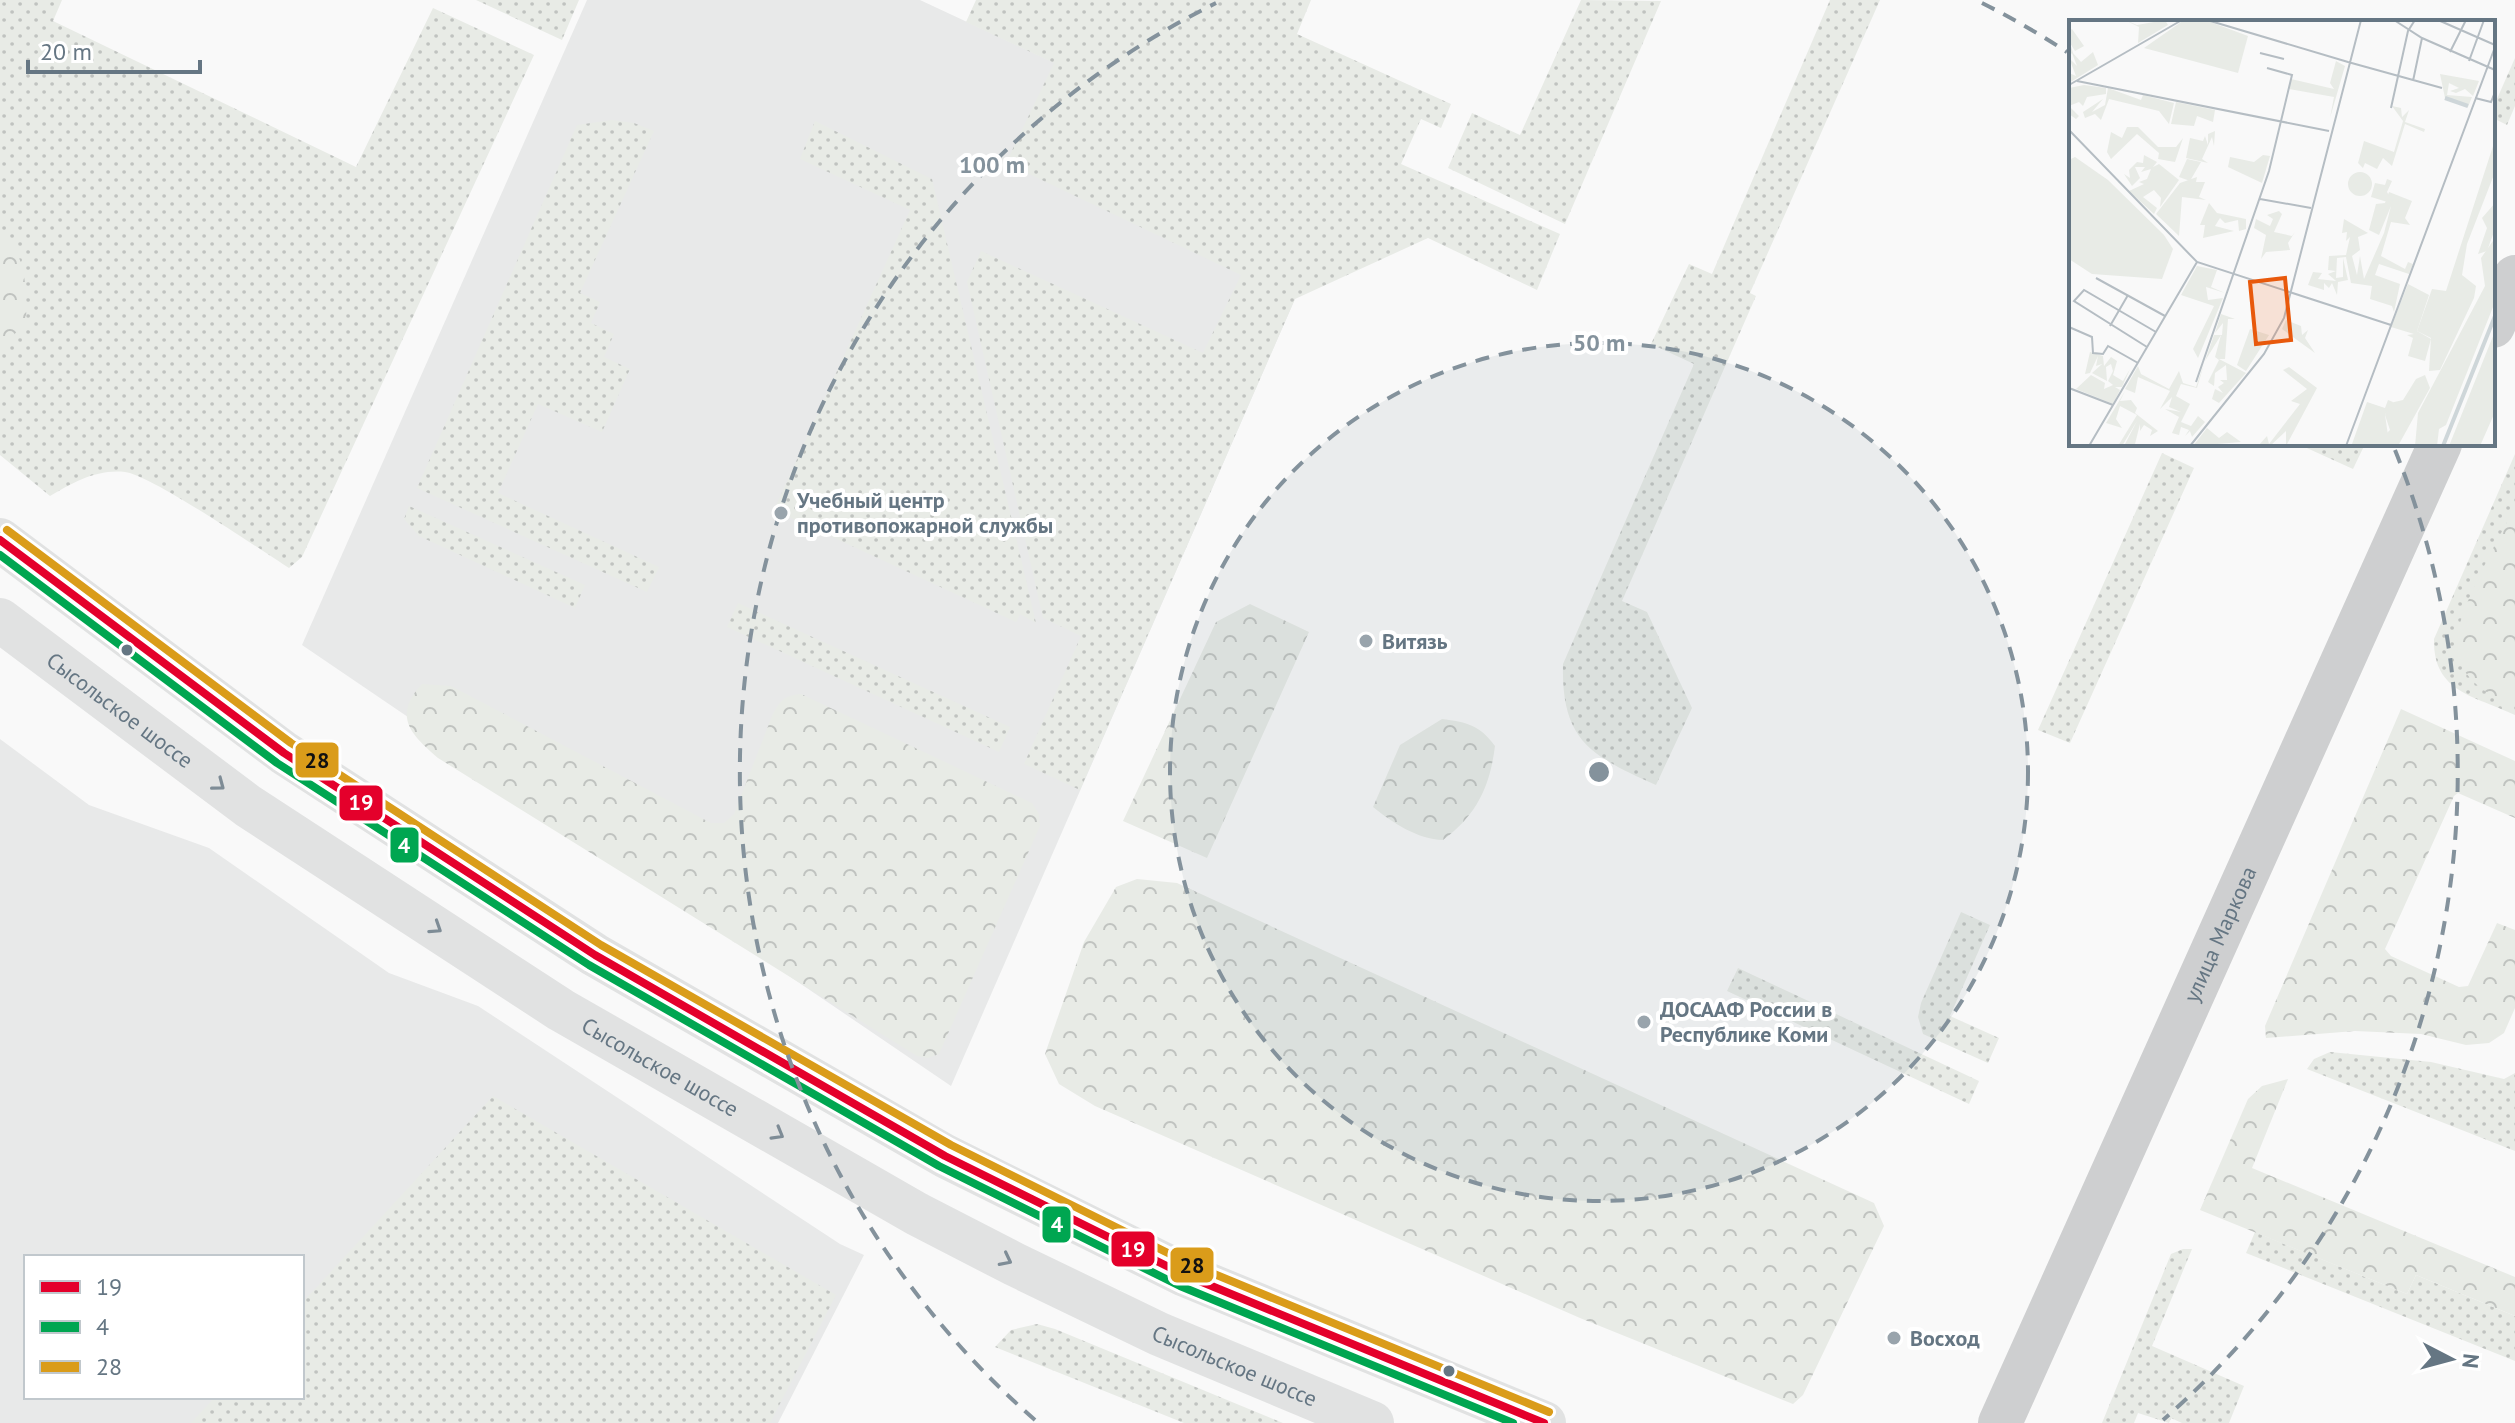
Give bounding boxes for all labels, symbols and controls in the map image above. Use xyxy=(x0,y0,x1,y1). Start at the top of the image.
inset map xyxy=(2069,20,2495,446)
scale bar xyxy=(28,24,200,74)
text: 20 m xyxy=(40,36,92,67)
text: 100 m xyxy=(959,149,1025,180)
text: 50 m xyxy=(1573,327,1625,358)
place label: Учебный центр противопожарной службы xyxy=(796,486,1053,539)
marker: Учебный центр противопожарной службы xyxy=(772,504,790,522)
place label: Витязь xyxy=(1382,627,1448,655)
marker: Витязь xyxy=(1357,632,1375,650)
unlabelled marker xyxy=(119,642,135,658)
street label: Сысольское шоссе xyxy=(41,646,199,774)
line badge: 28 xyxy=(294,741,340,779)
text: 28 xyxy=(305,746,329,774)
centre of rings xyxy=(1585,758,1613,786)
one-way arrow xyxy=(210,775,225,789)
line badge: 19 xyxy=(338,784,384,822)
text: 19 xyxy=(349,788,373,816)
line badge: 4 xyxy=(389,826,420,864)
text: 4 xyxy=(398,831,411,859)
street label: улица Маркова xyxy=(2177,862,2262,1006)
one-way arrow xyxy=(427,919,441,934)
place label: ДОСААФ России в Республике Коми xyxy=(1660,995,1832,1048)
street label: Сысольское шоссе xyxy=(577,1011,744,1123)
marker: ДОСААФ России в Республике Коми xyxy=(1635,1013,1653,1031)
one-way arrow xyxy=(770,1124,784,1140)
line badge: 4 xyxy=(1041,1205,1072,1244)
text: 4 xyxy=(1051,1210,1064,1238)
line badge: 19 xyxy=(1110,1230,1156,1268)
text: 19 xyxy=(1121,1235,1145,1263)
line badge: 28 xyxy=(1169,1246,1215,1284)
one-way arrow xyxy=(997,1250,1012,1266)
text: 28 xyxy=(1180,1251,1204,1279)
legend xyxy=(24,1255,304,1399)
text: 19 xyxy=(96,1271,122,1302)
text: 4 xyxy=(96,1311,109,1342)
street label: Сысольское шоссе xyxy=(1148,1319,1321,1413)
north arrow xyxy=(2411,1319,2491,1399)
place label: Восход xyxy=(1910,1324,1980,1352)
marker: Восход xyxy=(1885,1329,1903,1347)
text: 28 xyxy=(96,1351,122,1382)
text: N xyxy=(2456,1352,2486,1370)
unlabelled marker xyxy=(1441,1363,1457,1379)

